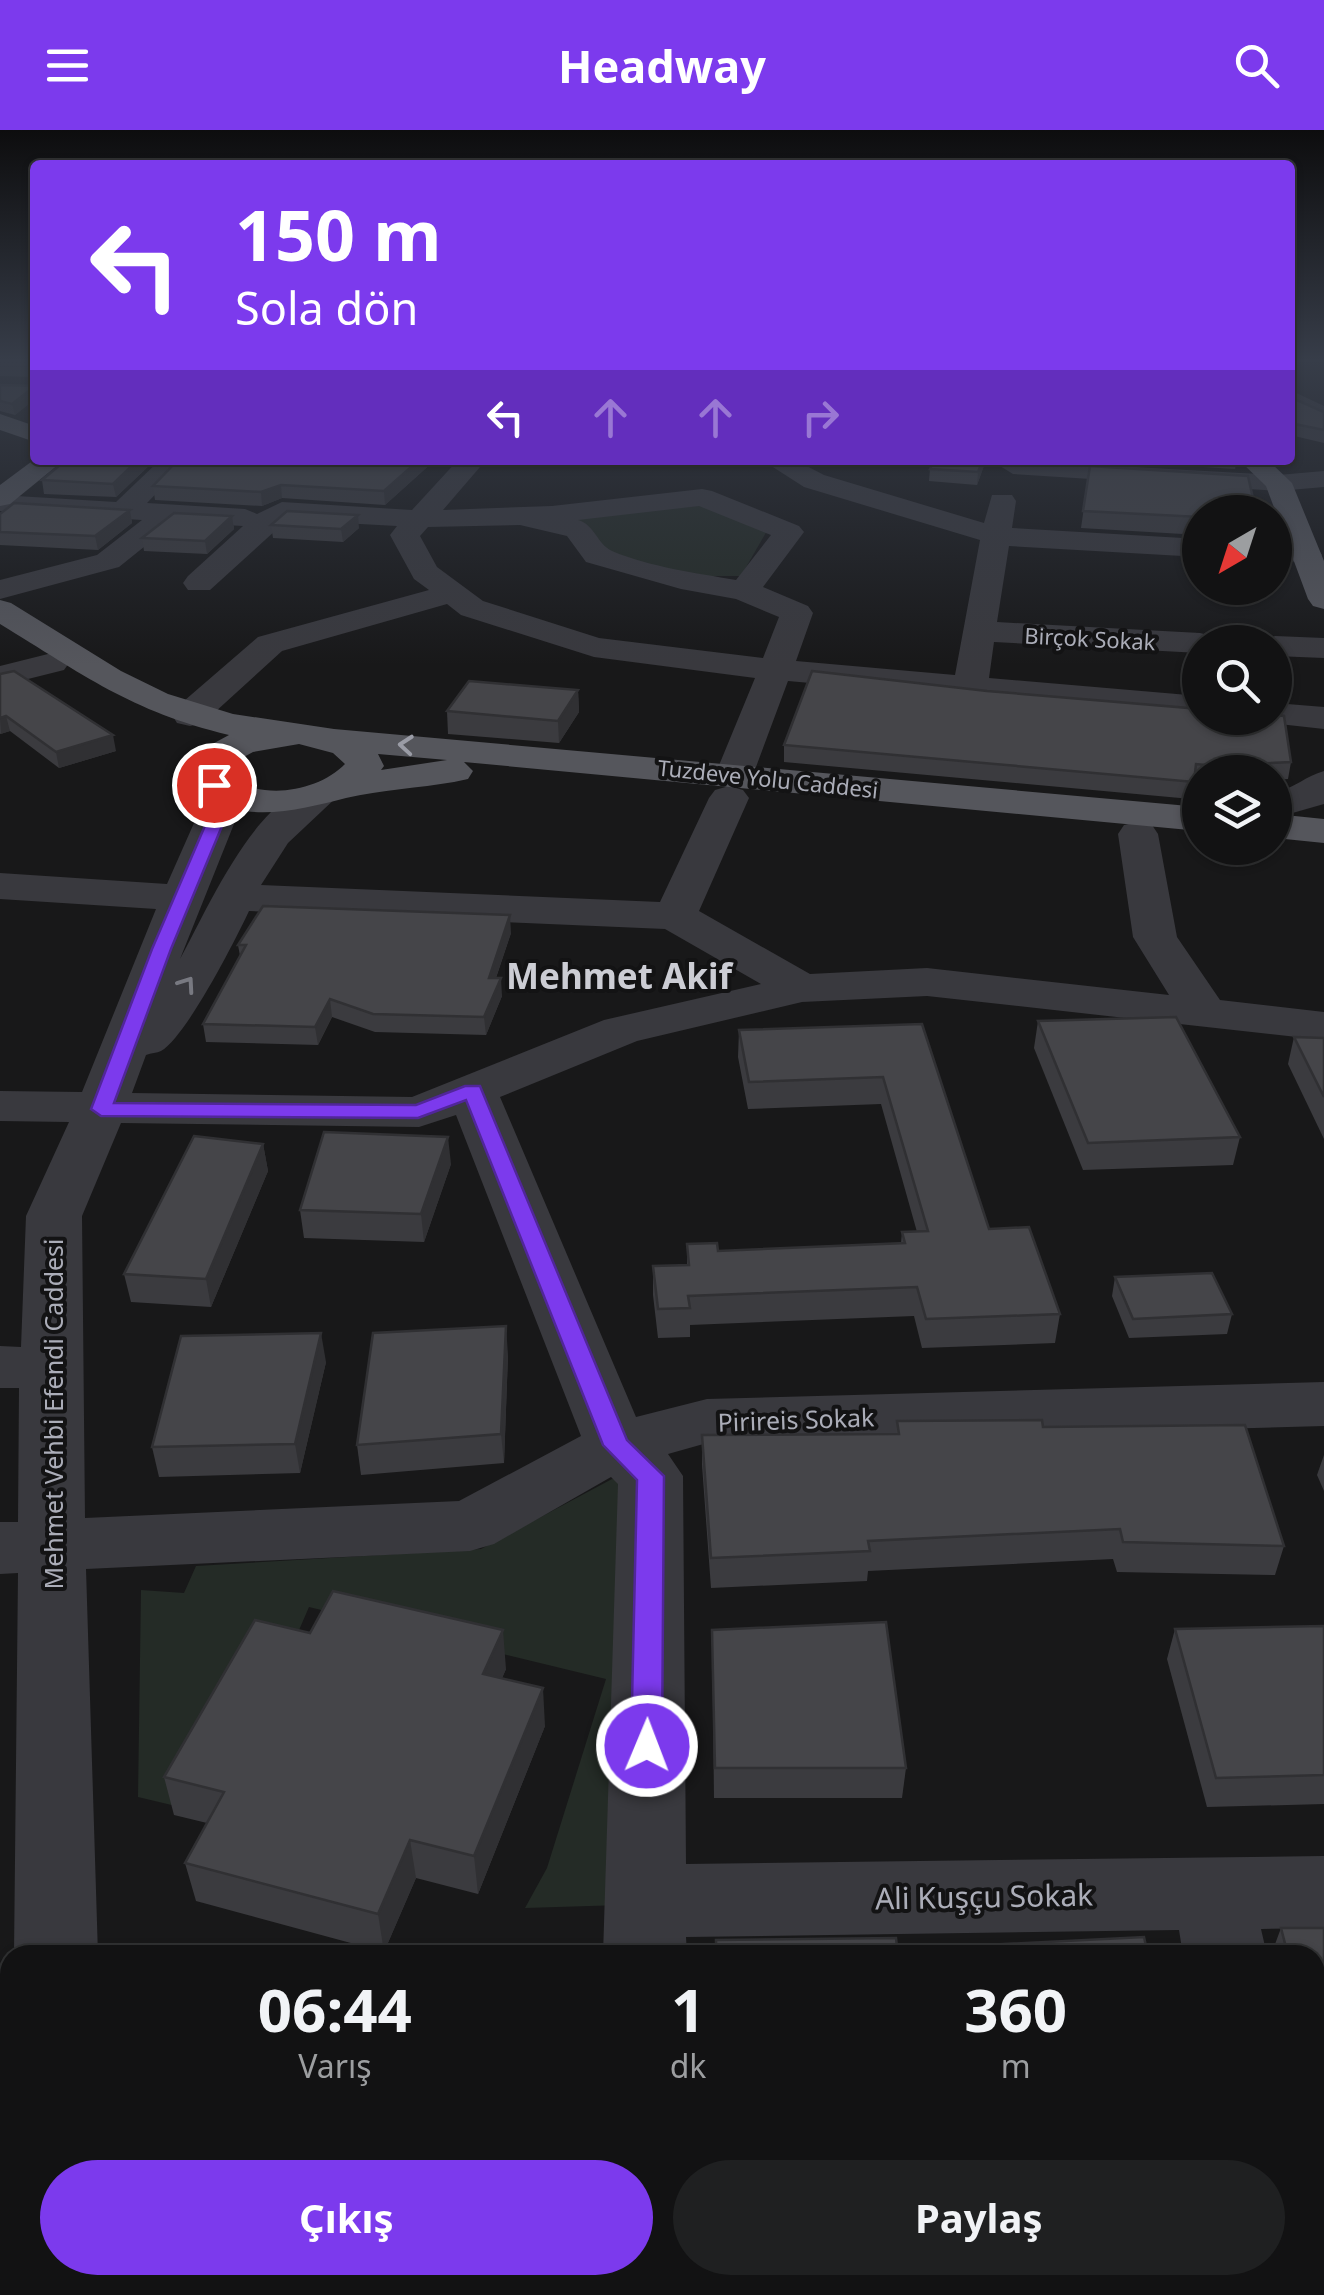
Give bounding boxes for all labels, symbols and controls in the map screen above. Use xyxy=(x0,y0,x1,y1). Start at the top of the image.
text: Headway xyxy=(558,35,766,96)
icon: menu xyxy=(40,38,95,93)
icon: search xyxy=(1229,38,1284,93)
text: 150 m xyxy=(235,186,442,282)
icon: left xyxy=(70,200,200,330)
text: Sola dön xyxy=(235,277,418,338)
icon: left xyxy=(478,390,533,445)
icon: ahead xyxy=(583,390,638,445)
icon: ahead xyxy=(688,390,743,445)
icon: right xyxy=(793,390,848,445)
north arrow xyxy=(1182,495,1292,605)
map controls xyxy=(1182,495,1292,865)
street label: Birçok Sokak xyxy=(1024,620,1157,656)
button: search xyxy=(1182,625,1292,735)
one-way arrow xyxy=(397,735,413,757)
pin xyxy=(172,743,257,828)
street label: Tuzdeve Yolu Caddesi xyxy=(656,752,880,804)
button: layers xyxy=(1182,755,1292,865)
icon: arrive xyxy=(187,758,242,813)
district label: Mehmet Akif xyxy=(506,952,734,999)
one-way arrow xyxy=(175,977,193,995)
street label: Mehmet Vehbi Efendi Caddesi xyxy=(36,1238,70,1590)
street label: Pirireis Sokak xyxy=(717,1399,876,1439)
position arrow xyxy=(595,1694,699,1798)
street label: Ali Kuşçu Sokak xyxy=(875,1874,1093,1918)
text: 06:44 xyxy=(258,1968,412,2050)
text: 1 xyxy=(671,1968,705,2050)
text: 360 xyxy=(964,1968,1067,2050)
text: Varış xyxy=(298,2044,371,2087)
text: dk xyxy=(670,2044,706,2087)
text: m xyxy=(1001,2044,1031,2087)
button: Çıkış xyxy=(40,2160,653,2275)
button: Paylaş xyxy=(673,2160,1285,2275)

